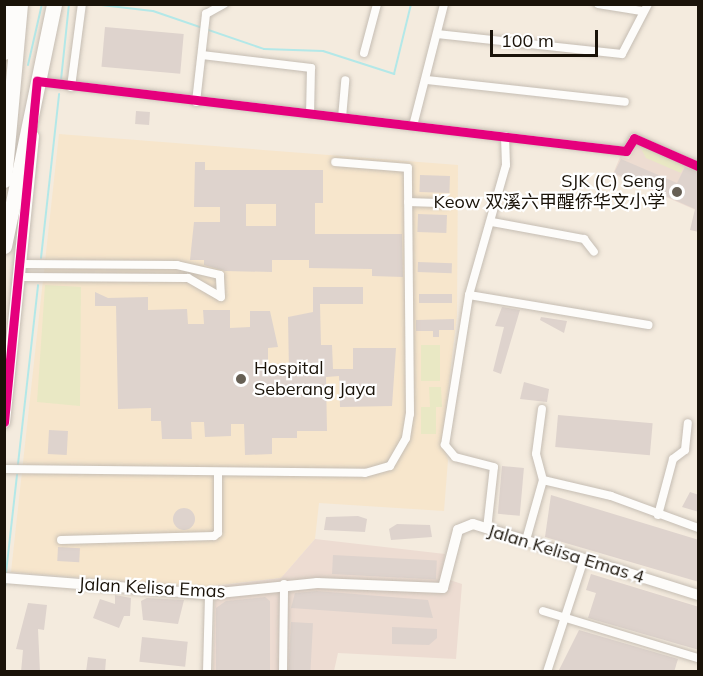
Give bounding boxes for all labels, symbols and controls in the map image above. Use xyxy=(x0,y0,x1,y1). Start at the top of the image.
scale bar xyxy=(493,18,601,56)
text: 100 m xyxy=(501,29,554,52)
place label: SJK (C) Seng Keow 双溪六甲醒侨华文小学 xyxy=(434,171,665,213)
marker: SJK (C) Seng Keow 双溪六甲醒侨华文小学 xyxy=(670,185,684,199)
place label: Hospital Seberang Jaya xyxy=(254,358,376,400)
marker: Hospital Seberang Jaya xyxy=(232,370,250,388)
street label: Jalan Kelisa Emas 4 xyxy=(485,520,647,588)
street label: Jalan Kelisa Emas xyxy=(78,573,226,603)

